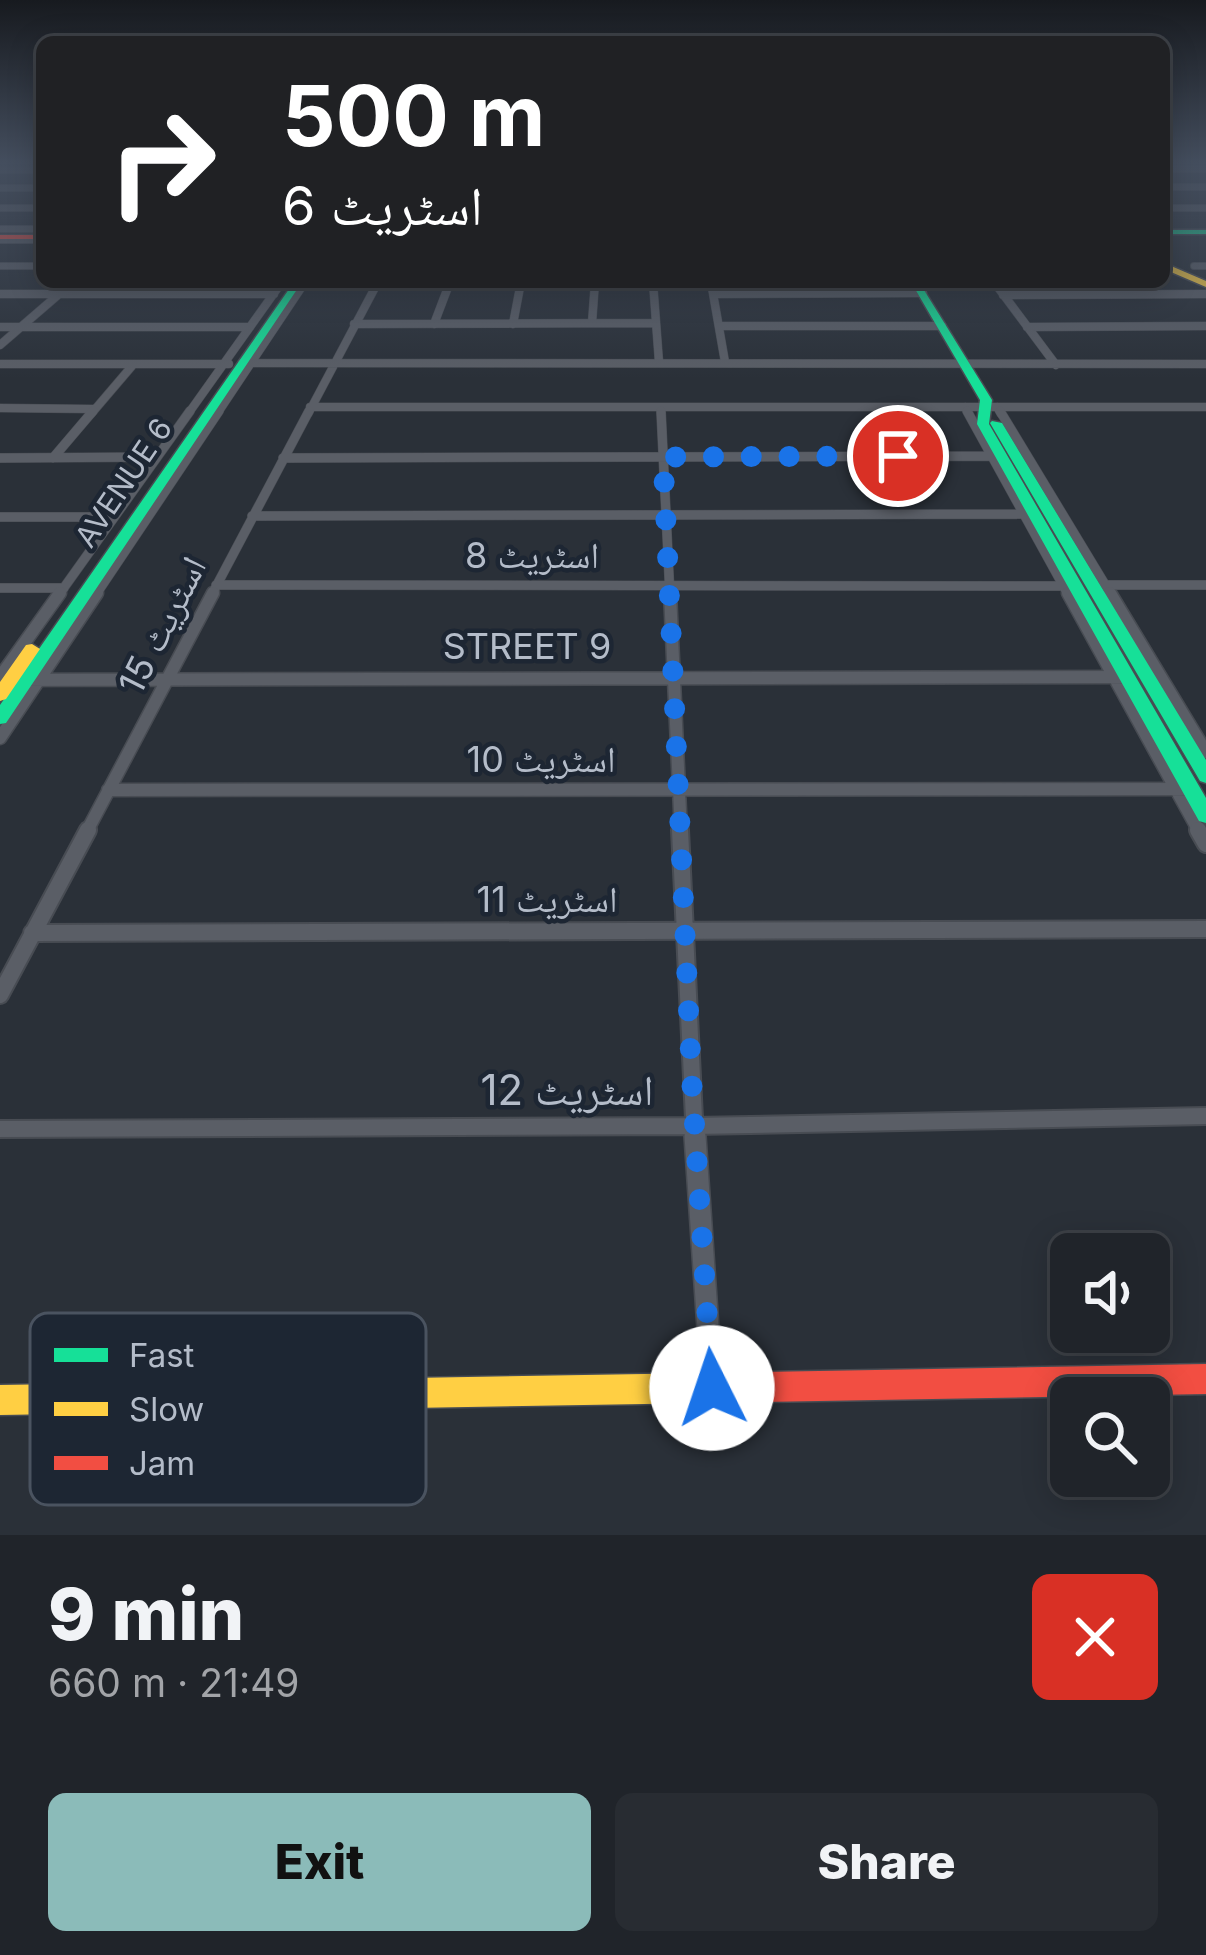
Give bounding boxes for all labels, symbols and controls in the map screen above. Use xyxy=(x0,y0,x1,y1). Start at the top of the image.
text: 500 m xyxy=(282,65,546,166)
icon: right xyxy=(84,84,240,240)
text: اسٹریٹ 6 xyxy=(282,173,483,238)
pin xyxy=(847,405,949,507)
street label: AVENUE 6 xyxy=(67,411,179,554)
icon: arrive xyxy=(865,423,931,489)
street label: اسٹریٹ 8 xyxy=(465,533,599,577)
street label: اسٹریٹ 15 xyxy=(109,549,215,701)
street label: STREET 9 xyxy=(443,624,611,668)
street label: اسٹریٹ 10 xyxy=(466,737,616,781)
street label: اسٹریٹ 11 xyxy=(477,877,617,921)
street label: اسٹریٹ 12 xyxy=(481,1064,653,1115)
map controls xyxy=(1050,1233,1170,1497)
button: sound xyxy=(1050,1233,1170,1353)
legend xyxy=(30,1313,426,1505)
position arrow xyxy=(649,1325,775,1451)
text: Fast xyxy=(129,1335,195,1375)
button: search xyxy=(1050,1377,1170,1497)
text: Slow xyxy=(129,1389,204,1429)
text: Jam xyxy=(129,1443,195,1483)
text: 9 min xyxy=(48,1570,244,1657)
button: close xyxy=(1032,1574,1158,1700)
text: 660 m · 21:49 xyxy=(48,1659,300,1706)
button: Exit xyxy=(48,1793,591,1931)
button: Share xyxy=(615,1793,1158,1931)

